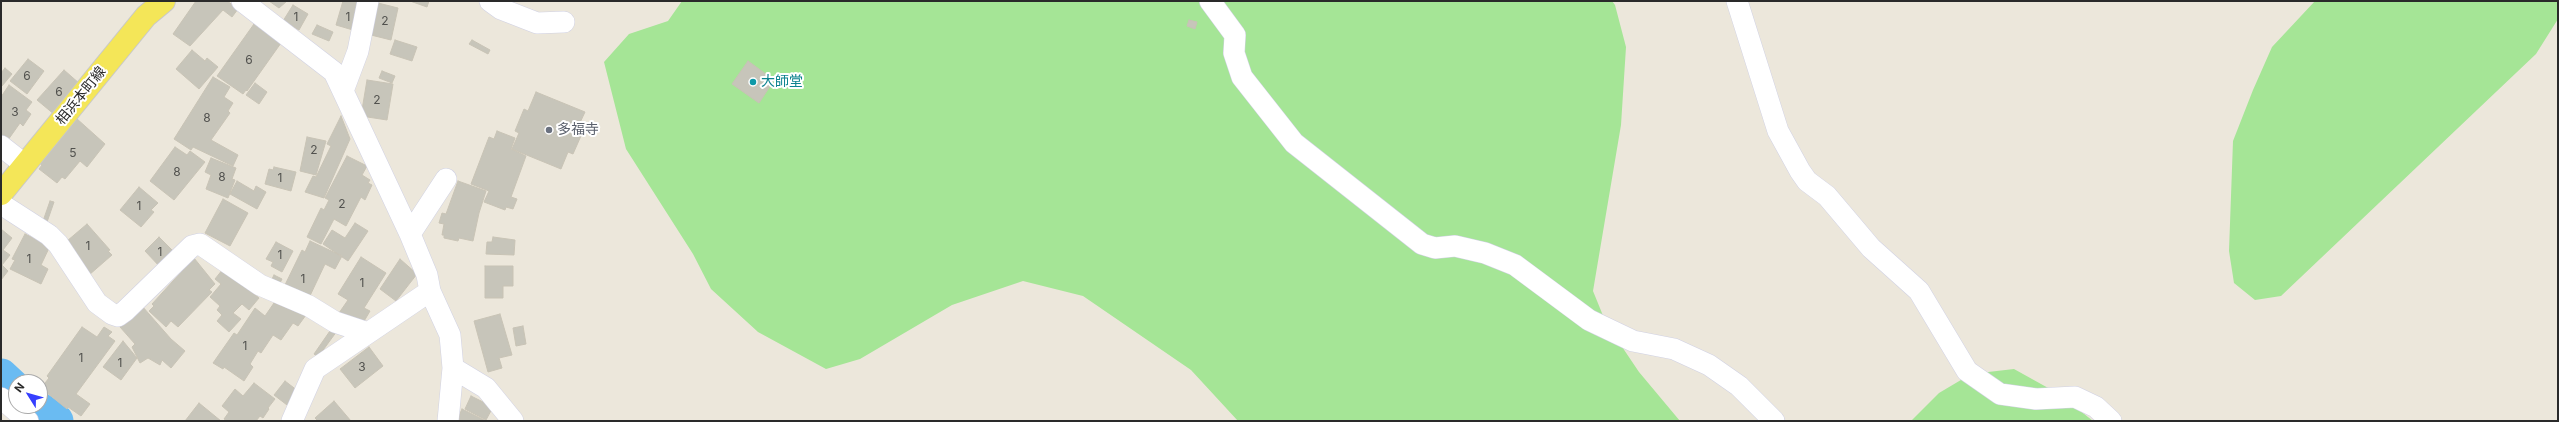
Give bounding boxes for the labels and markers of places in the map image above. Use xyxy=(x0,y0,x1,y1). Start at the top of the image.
place label: 大師堂 xyxy=(761,74,803,90)
marker: 大師堂 xyxy=(748,77,758,87)
place label: 多福寺 xyxy=(557,122,599,138)
marker: 多福寺 xyxy=(544,125,554,135)

